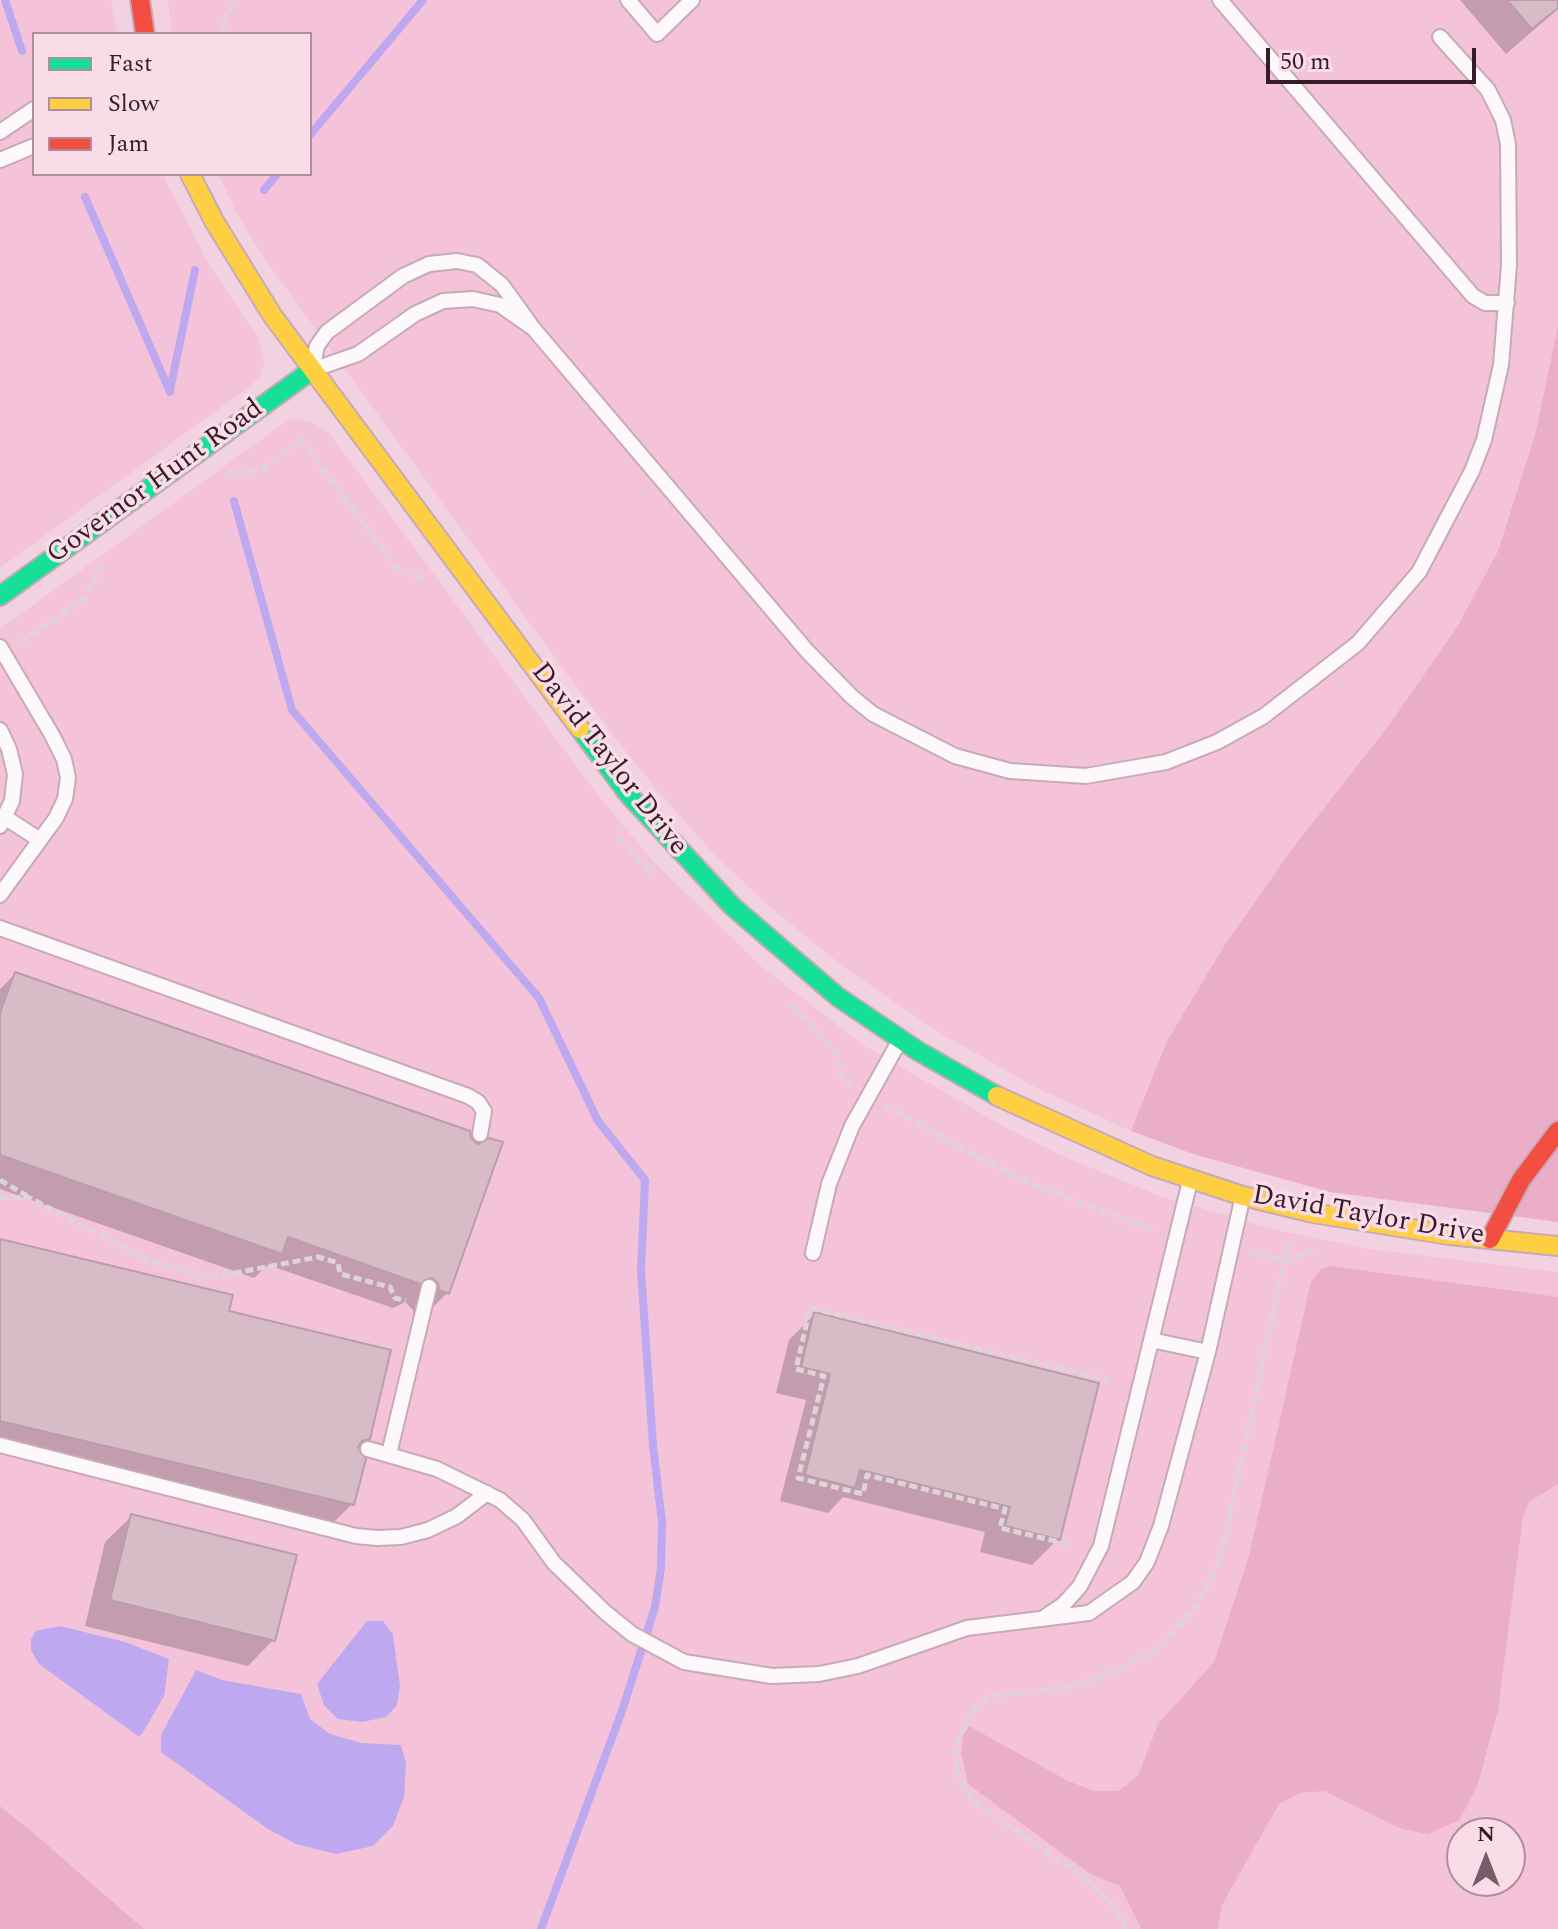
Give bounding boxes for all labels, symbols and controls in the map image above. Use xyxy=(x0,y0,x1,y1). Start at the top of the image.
legend xyxy=(32,32,312,176)
scale bar xyxy=(1270,32,1480,82)
text: 50 m xyxy=(1280,44,1331,80)
text: Fast xyxy=(108,46,153,82)
text: Slow xyxy=(108,86,159,122)
text: Jam xyxy=(108,126,149,162)
street label: Governor Hunt Road xyxy=(41,393,271,573)
street label: David Taylor Drive xyxy=(522,657,694,863)
street label: David Taylor Drive xyxy=(1249,1180,1487,1254)
north arrow xyxy=(1446,1817,1526,1897)
text: N xyxy=(1477,1818,1495,1851)

